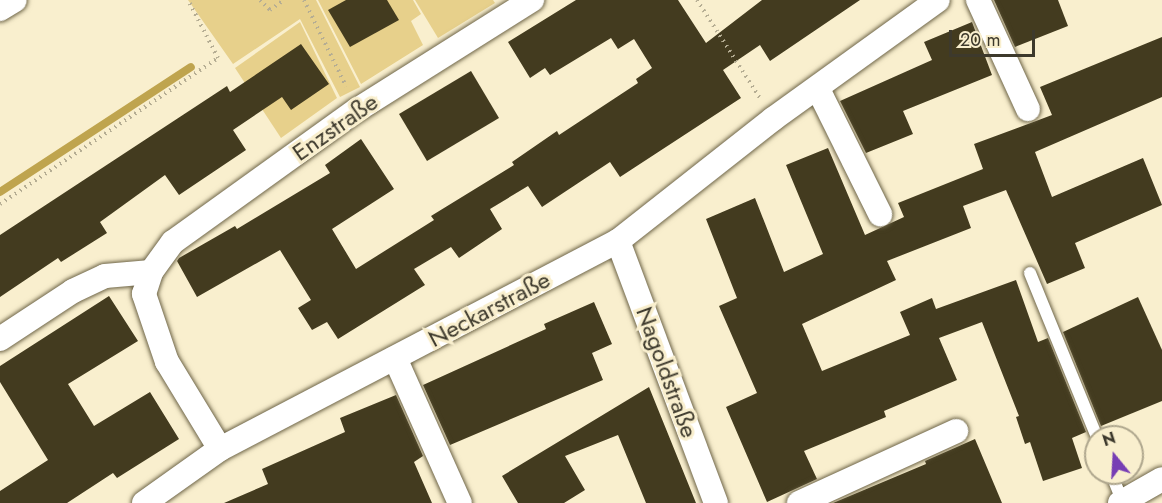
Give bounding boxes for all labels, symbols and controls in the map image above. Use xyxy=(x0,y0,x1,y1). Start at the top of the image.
scale bar xyxy=(952,18,1038,56)
text: 20 m xyxy=(960,27,1000,53)
street label: Enzstraße xyxy=(287,87,383,167)
street label: Neckarstraße xyxy=(423,265,555,353)
street label: Nagoldstraße xyxy=(630,303,704,441)
north arrow xyxy=(1084,425,1144,485)
text: N xyxy=(1099,426,1119,452)

